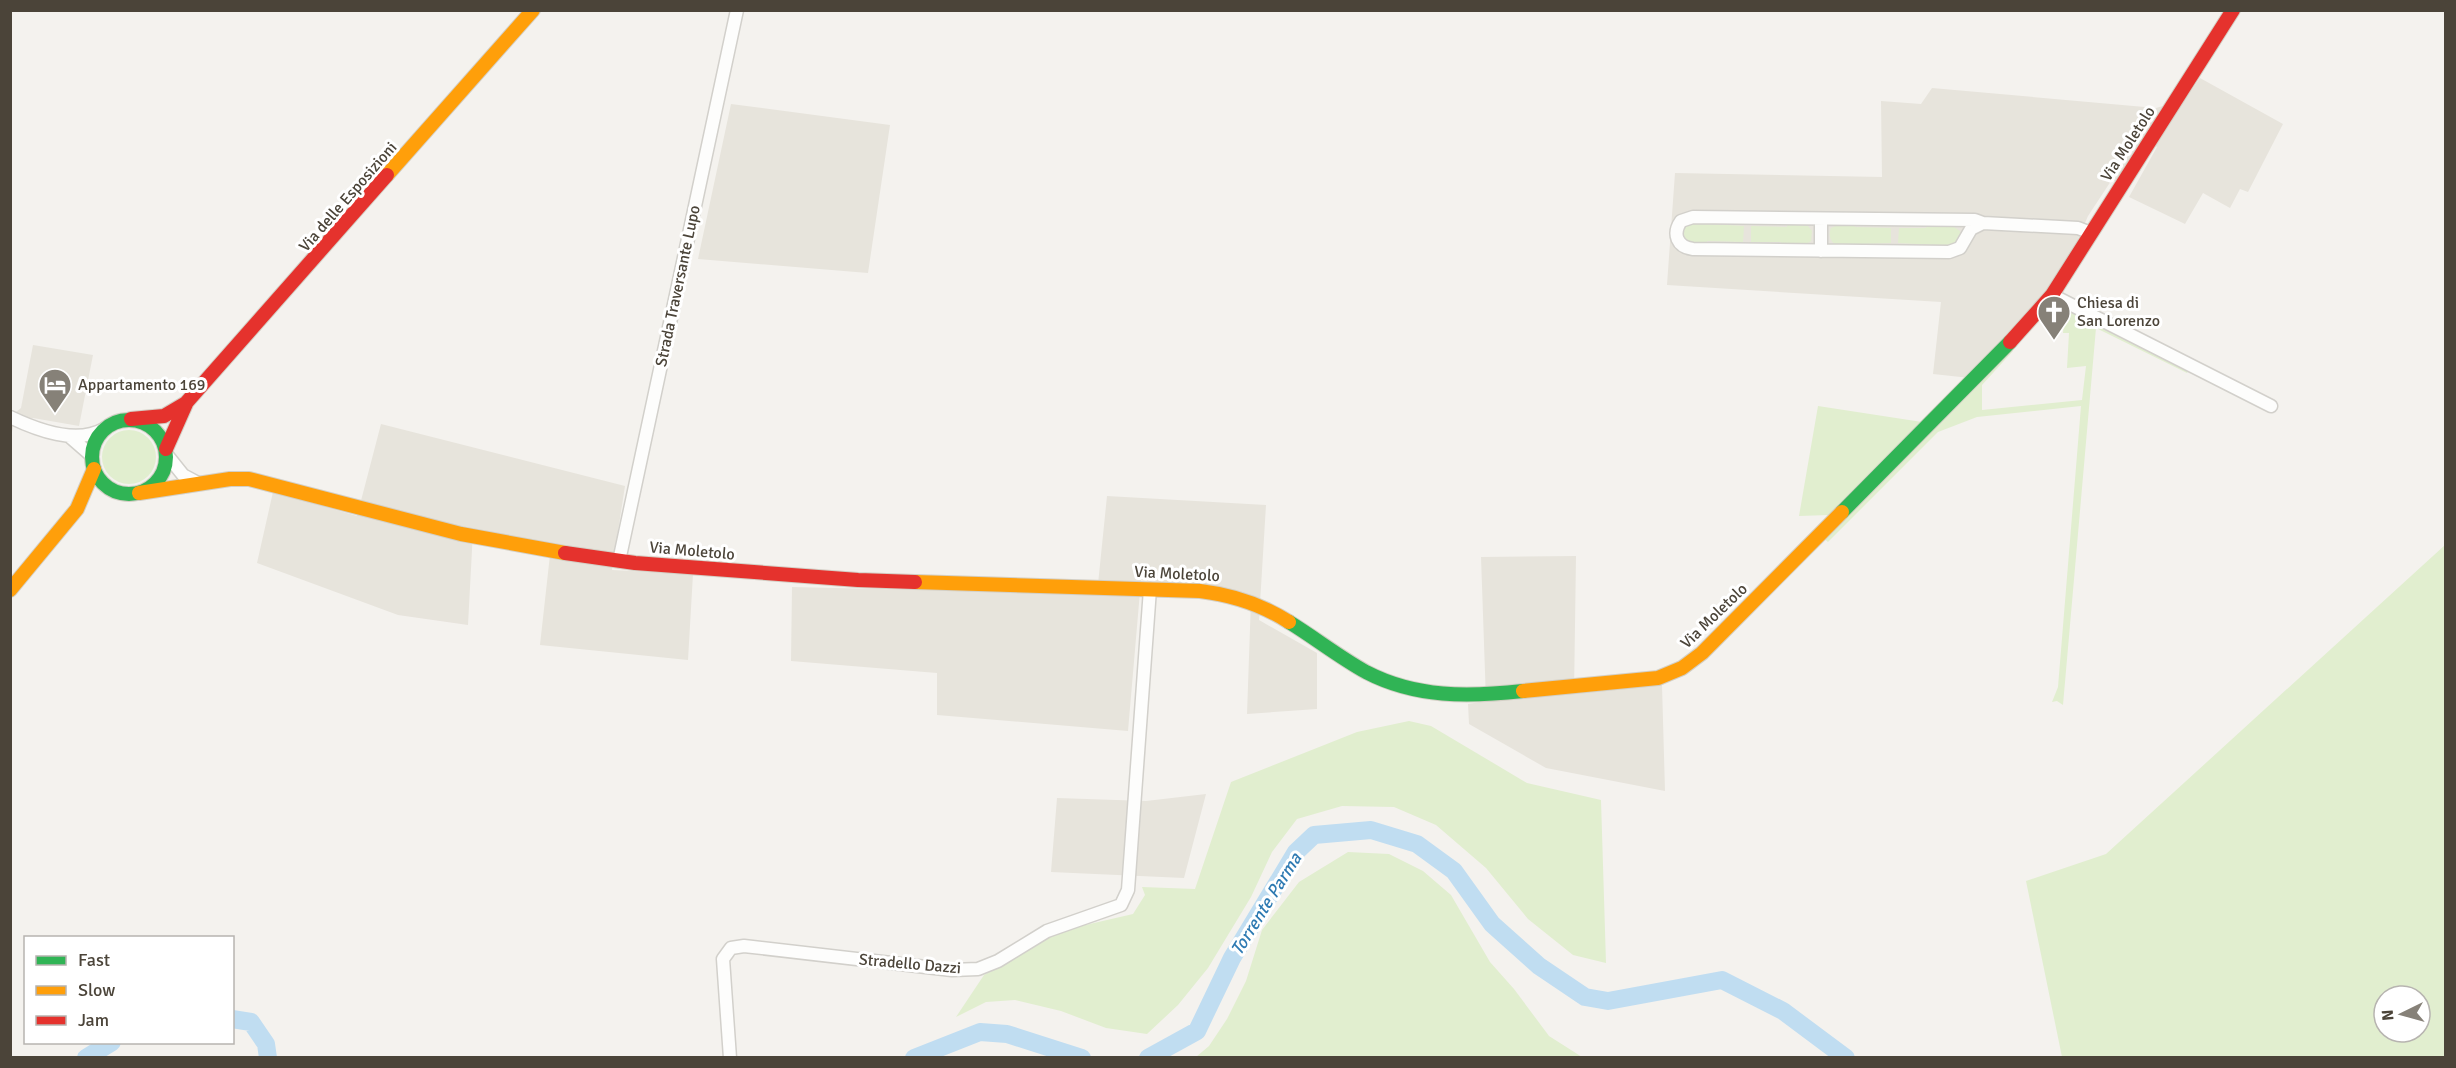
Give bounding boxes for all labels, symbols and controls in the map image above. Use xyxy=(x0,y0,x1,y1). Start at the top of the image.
street label: Via Moletolo xyxy=(2096,103,2160,185)
street label: Via delle Esposizioni xyxy=(295,138,401,256)
street label: Strada Traversante Lupo xyxy=(651,203,705,369)
place label: Chiesa di San Lorenzo xyxy=(2077,293,2160,331)
church icon: Chiesa di San Lorenzo xyxy=(2036,294,2072,341)
hotel icon: Appartamento 169 xyxy=(37,367,73,414)
place label: Appartamento 169 xyxy=(78,375,206,395)
street label: Via Moletolo xyxy=(649,537,735,565)
street label: Via Moletolo xyxy=(1134,562,1220,586)
street label: Via Moletolo xyxy=(1676,579,1752,653)
water label: Torrente Parma xyxy=(1226,848,1307,959)
legend xyxy=(24,936,234,1044)
text: Fast xyxy=(78,949,110,971)
street label: Stradello Dazzi xyxy=(858,950,962,978)
text: Slow xyxy=(78,979,115,1001)
north arrow xyxy=(2372,984,2432,1044)
text: Jam xyxy=(78,1009,109,1031)
text: N xyxy=(2378,1009,2399,1022)

